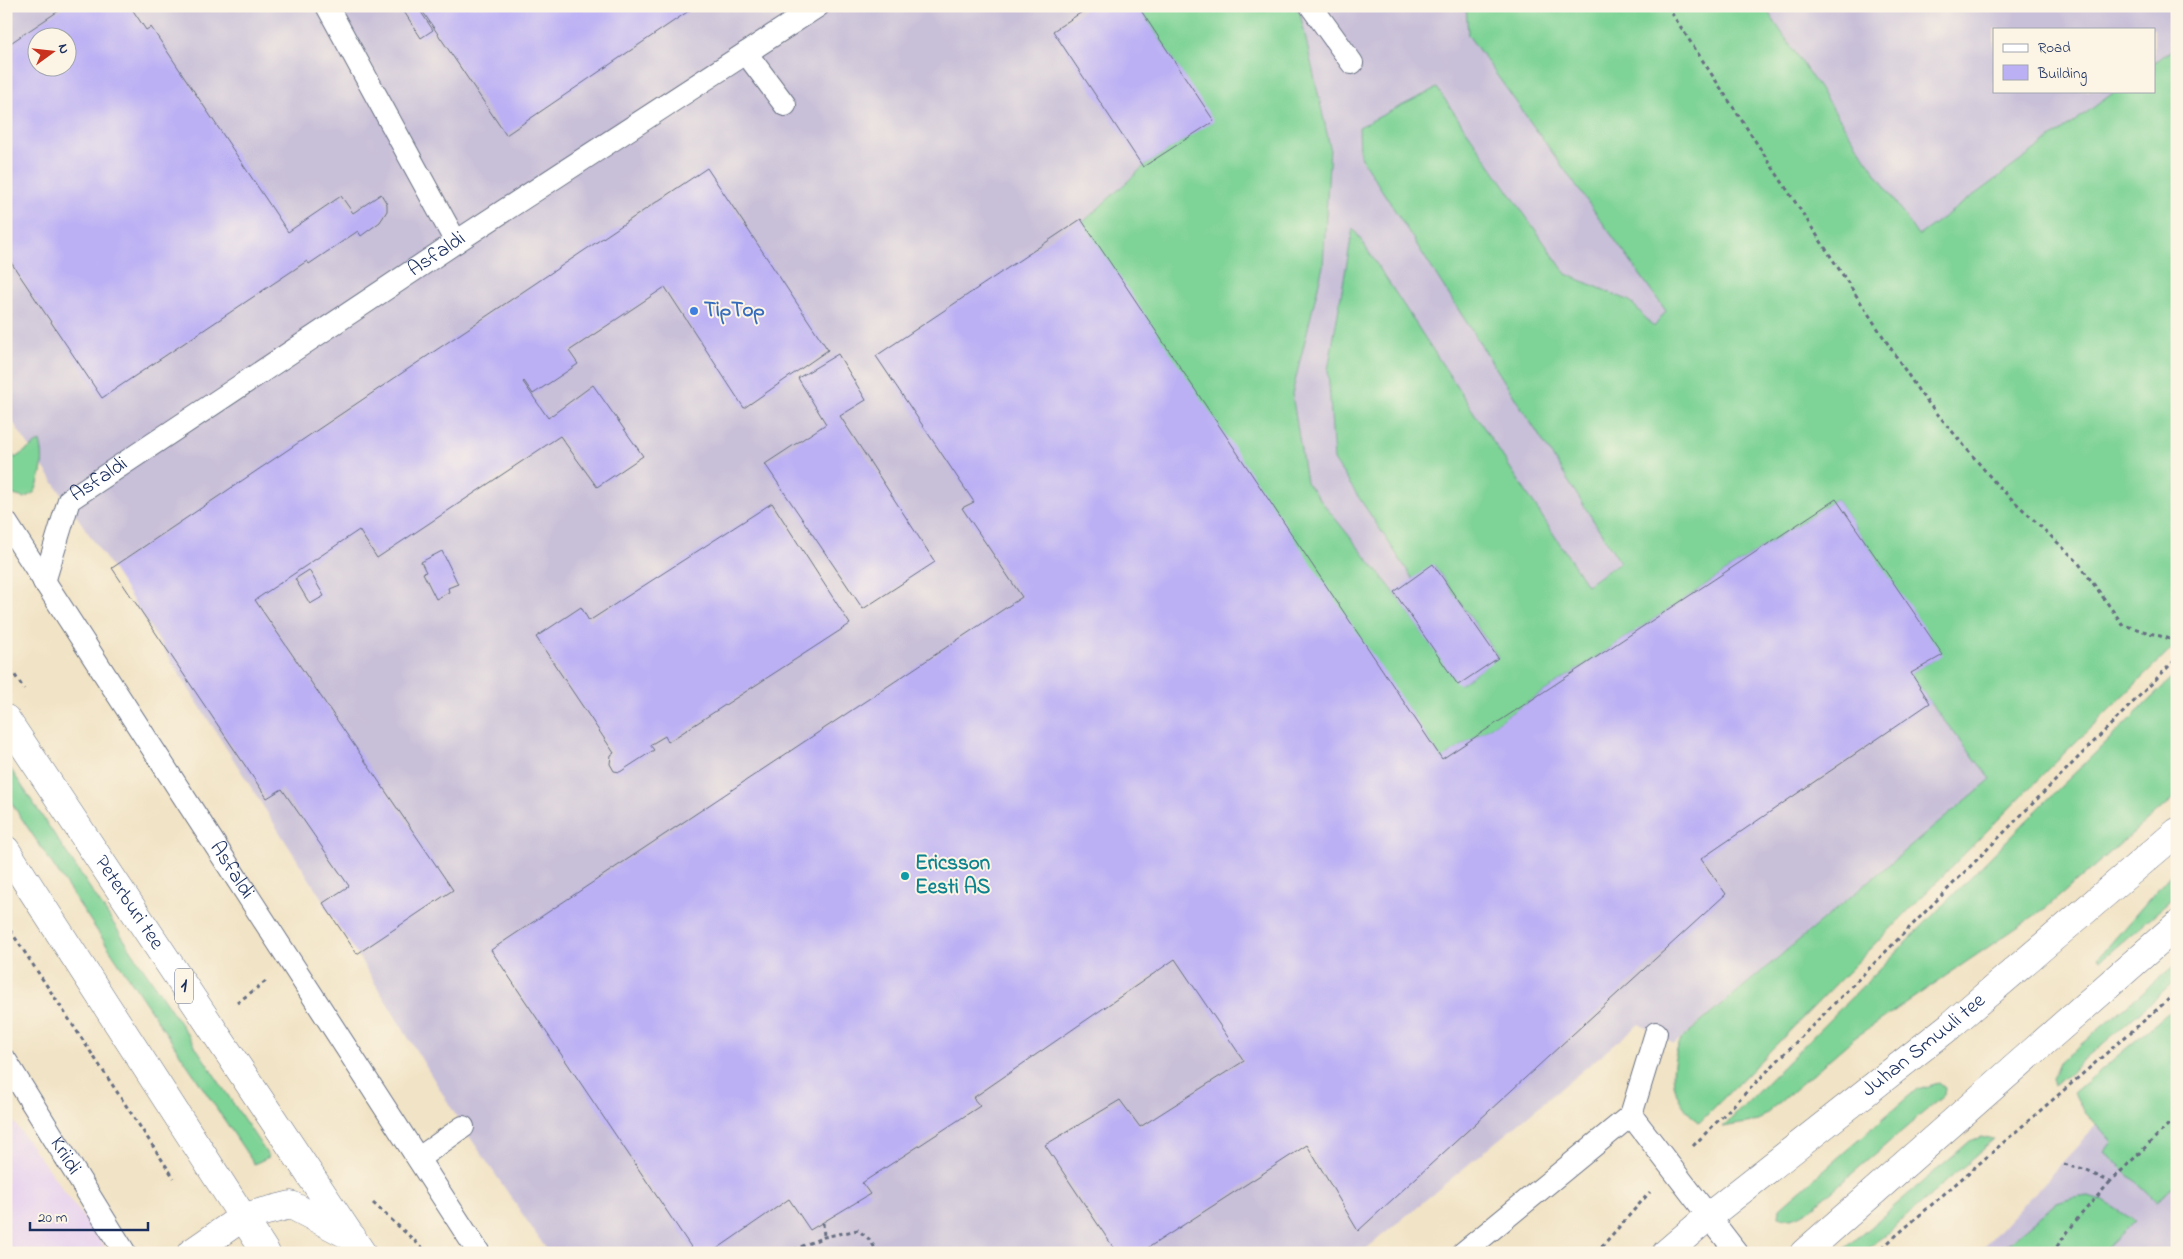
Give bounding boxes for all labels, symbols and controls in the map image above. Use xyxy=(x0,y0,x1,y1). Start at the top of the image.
north arrow xyxy=(28,28,78,78)
legend xyxy=(1993,28,2156,92)
text: Road xyxy=(2038,37,2071,59)
text: N xyxy=(52,42,74,56)
text: Building xyxy=(2037,63,2087,86)
street label: Asfaldi xyxy=(402,224,472,285)
place label: TipTop xyxy=(704,296,765,326)
marker: TipTop xyxy=(688,305,700,317)
street label: Asfaldi xyxy=(64,450,134,510)
street label: Asfaldi xyxy=(202,835,261,905)
place label: Ericsson Eesti AS xyxy=(915,849,991,903)
street label: Peterburi tee xyxy=(86,850,171,957)
marker: Ericsson Eesti AS xyxy=(899,870,911,882)
road number: 1 xyxy=(175,968,193,1004)
street label: Juhan Smuuli tee xyxy=(1856,986,1993,1105)
street label: Kriidi xyxy=(42,1131,88,1181)
scale bar xyxy=(30,1199,148,1231)
text: 20 m xyxy=(38,1207,68,1229)

